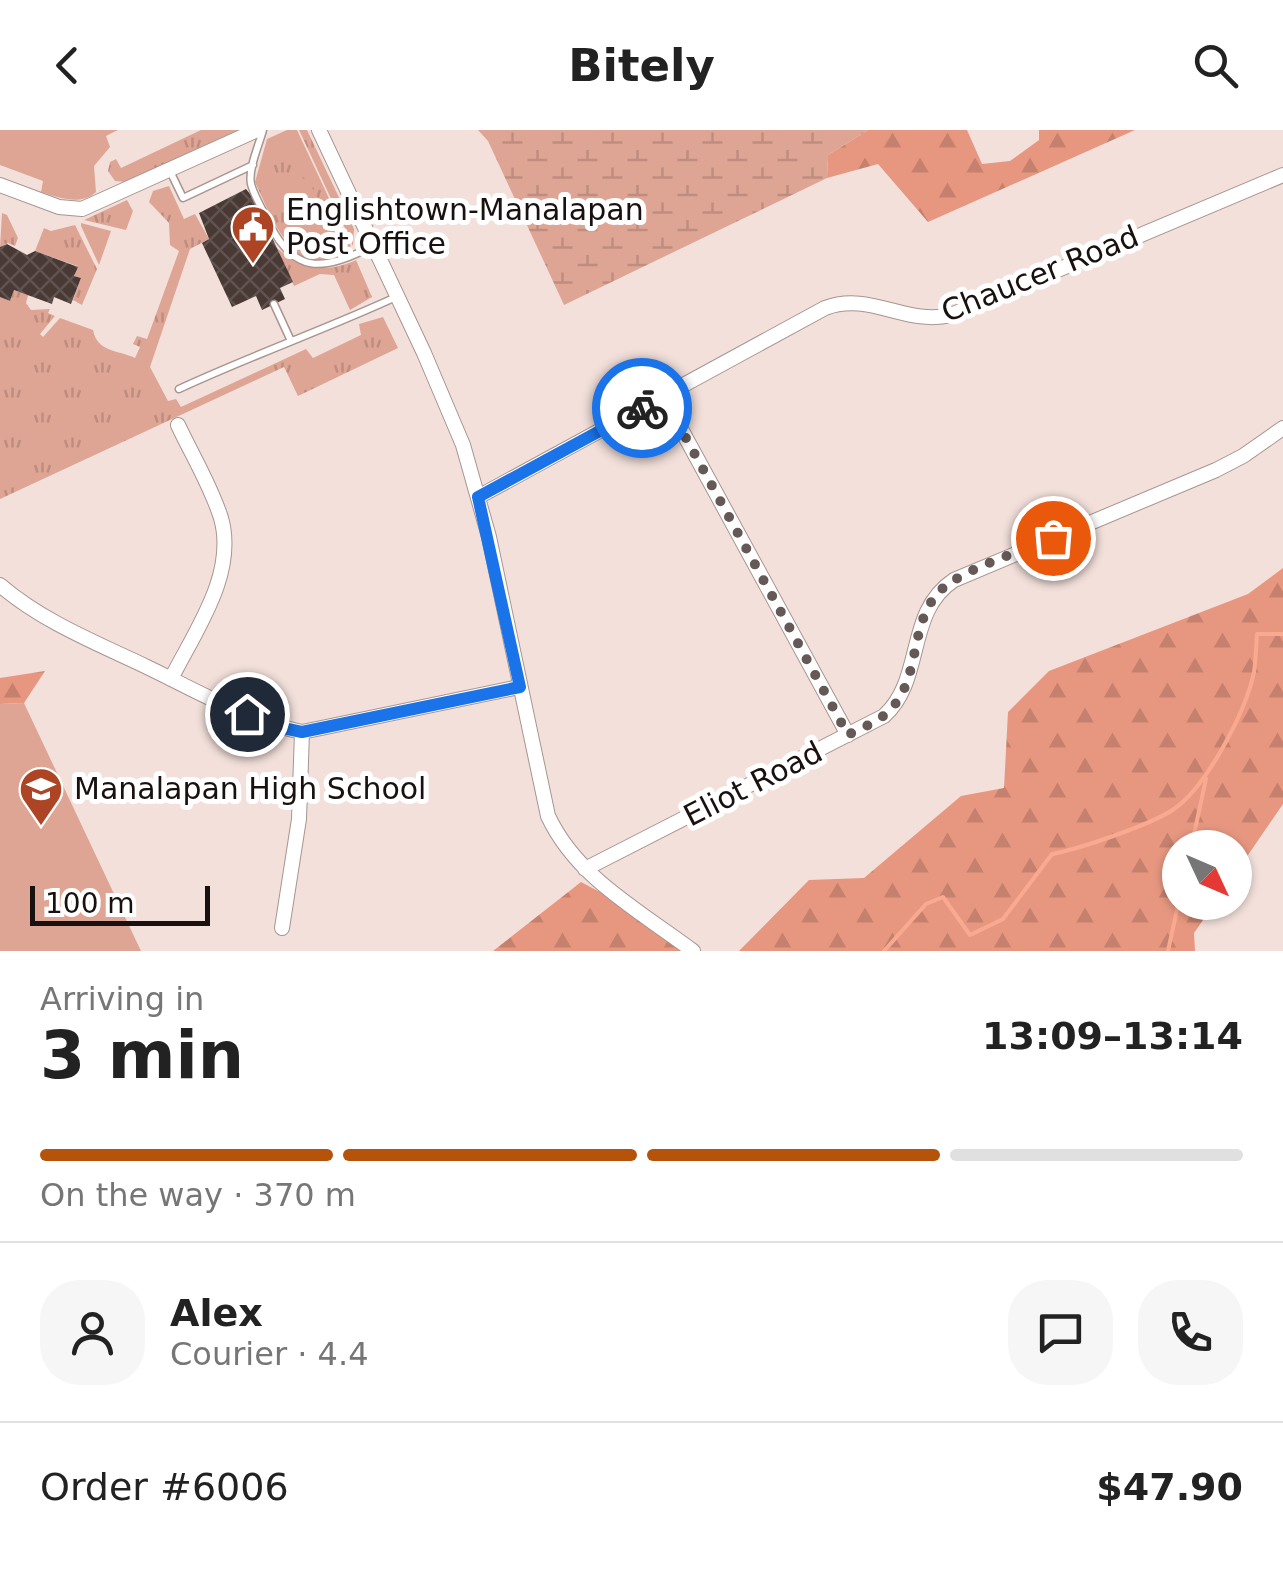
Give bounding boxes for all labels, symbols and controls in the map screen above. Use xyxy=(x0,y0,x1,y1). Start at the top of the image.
icon: back xyxy=(40,38,95,93)
icon: search xyxy=(1188,38,1243,93)
text: Bitely xyxy=(568,39,715,92)
place label: Englishtown-Manalapan Post Office xyxy=(286,192,644,261)
public building icon: Englishtown-Manalapan Post Office xyxy=(230,204,276,265)
street label: Chaucer Road xyxy=(936,218,1143,329)
courier xyxy=(592,358,692,458)
icon: bike xyxy=(615,381,670,436)
pin xyxy=(1011,496,1096,581)
icon: bag xyxy=(1026,511,1081,566)
pin xyxy=(205,672,290,757)
icon: home xyxy=(220,687,275,742)
street label: Eliot Road xyxy=(678,734,828,833)
school or university icon: Manalapan High School xyxy=(18,766,64,827)
place label: Manalapan High School xyxy=(74,771,426,806)
north arrow xyxy=(1162,830,1252,920)
map controls xyxy=(1162,830,1252,920)
scale bar xyxy=(30,881,210,926)
text: 100 m xyxy=(45,887,135,920)
text: Arriving in xyxy=(40,980,204,1018)
text: 13:09–13:14 xyxy=(982,1014,1243,1058)
text: 3 min xyxy=(40,1018,244,1093)
text: On the way · 370 m xyxy=(40,1176,356,1214)
button: person xyxy=(40,1280,145,1385)
button: chat xyxy=(1008,1280,1113,1385)
button: phone xyxy=(1138,1280,1243,1385)
text: Alex xyxy=(170,1291,263,1335)
text: Courier · 4.4 xyxy=(170,1335,369,1373)
text: Order #6006 xyxy=(40,1465,289,1509)
text: $47.90 xyxy=(1096,1465,1243,1509)

